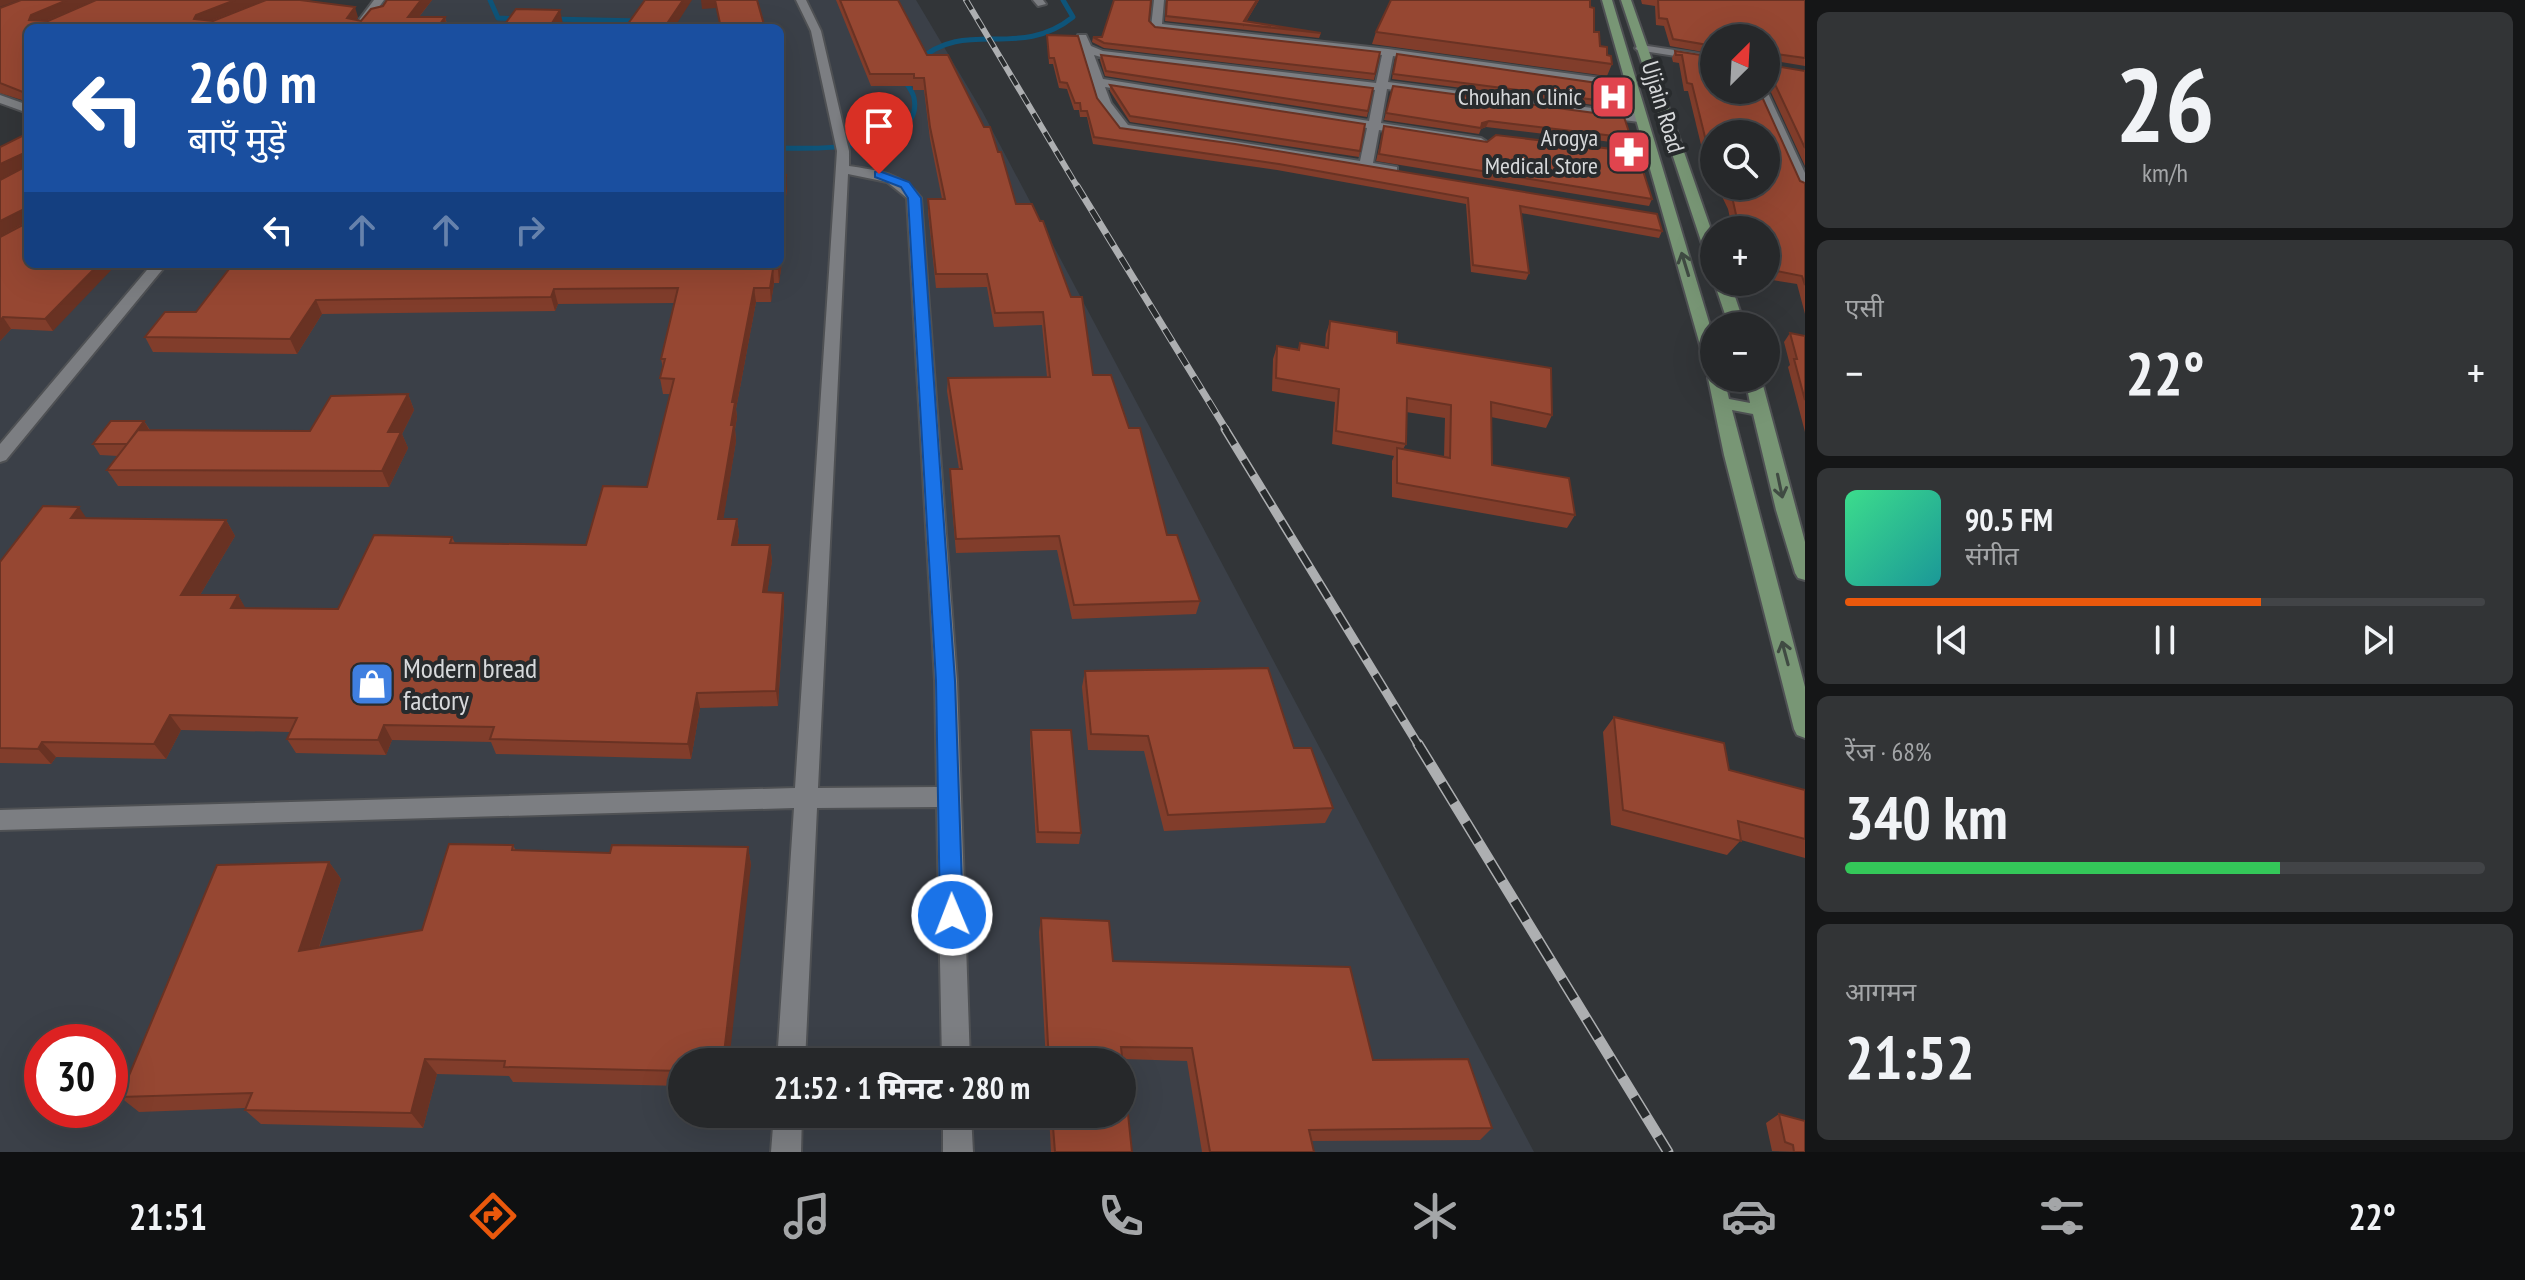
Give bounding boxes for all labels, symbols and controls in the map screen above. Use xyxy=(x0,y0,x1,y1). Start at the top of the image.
north arrow xyxy=(1700,24,1780,104)
map controls xyxy=(1700,24,1780,392)
text: 26 xyxy=(2115,36,2215,171)
text: 260 m xyxy=(188,46,317,118)
icon: left xyxy=(56,56,160,160)
street label: Ujjain Road xyxy=(1635,57,1692,156)
hospital icon: Chouhan Clinic xyxy=(1589,73,1637,121)
place label: Chouhan Clinic xyxy=(1458,81,1582,112)
pin xyxy=(845,92,913,174)
icon: arrive xyxy=(857,104,901,148)
text: बाएँ मुड़ें xyxy=(188,116,286,163)
button: search xyxy=(1700,120,1780,200)
place label: Arogya Medical Store xyxy=(1485,122,1598,181)
pharmacy icon: Arogya Medical Store xyxy=(1605,128,1653,176)
text: km/h xyxy=(2142,156,2188,189)
icon: left xyxy=(256,208,300,252)
icon: ahead xyxy=(340,208,384,252)
icon: ahead xyxy=(424,208,468,252)
icon: right xyxy=(508,208,552,252)
button: + xyxy=(1700,216,1780,296)
one-way arrow xyxy=(1677,252,1692,278)
text: एसी xyxy=(1845,291,1884,324)
button: − xyxy=(1700,312,1780,392)
text: 22° xyxy=(2125,334,2205,412)
text: − xyxy=(1845,344,1863,401)
text: + xyxy=(2467,344,2485,401)
one-way arrow xyxy=(1773,473,1788,498)
text: 90.5 FM xyxy=(1965,500,2053,539)
text: संगीत xyxy=(1965,539,2019,572)
icon: previous xyxy=(1930,618,1974,662)
icon: pause xyxy=(2143,618,2187,662)
icon: next xyxy=(2356,618,2400,662)
one-way arrow xyxy=(1777,641,1792,667)
place label: Modern bread factory xyxy=(403,649,537,718)
shop icon: Modern bread factory xyxy=(348,660,396,708)
text: रेंज · 68% xyxy=(1845,735,1931,768)
text: 340 km xyxy=(1845,778,2008,856)
position arrow xyxy=(910,873,994,957)
text: आगमन xyxy=(1845,975,1916,1008)
text: 21:52 xyxy=(1845,1018,1975,1096)
speed limit sign: 30 xyxy=(24,1024,128,1128)
text: 21:52 · 1 मिनट · 280 m xyxy=(774,1068,1030,1107)
icon: directions xyxy=(465,1188,521,1244)
icon: music xyxy=(779,1188,835,1244)
icon: phone xyxy=(1093,1188,1149,1244)
icon: climate xyxy=(1407,1188,1463,1244)
icon: car xyxy=(1721,1188,1777,1244)
icon: filters xyxy=(2034,1188,2090,1244)
text: 21:51 xyxy=(129,1193,207,1240)
text: 22° xyxy=(2348,1193,2396,1240)

